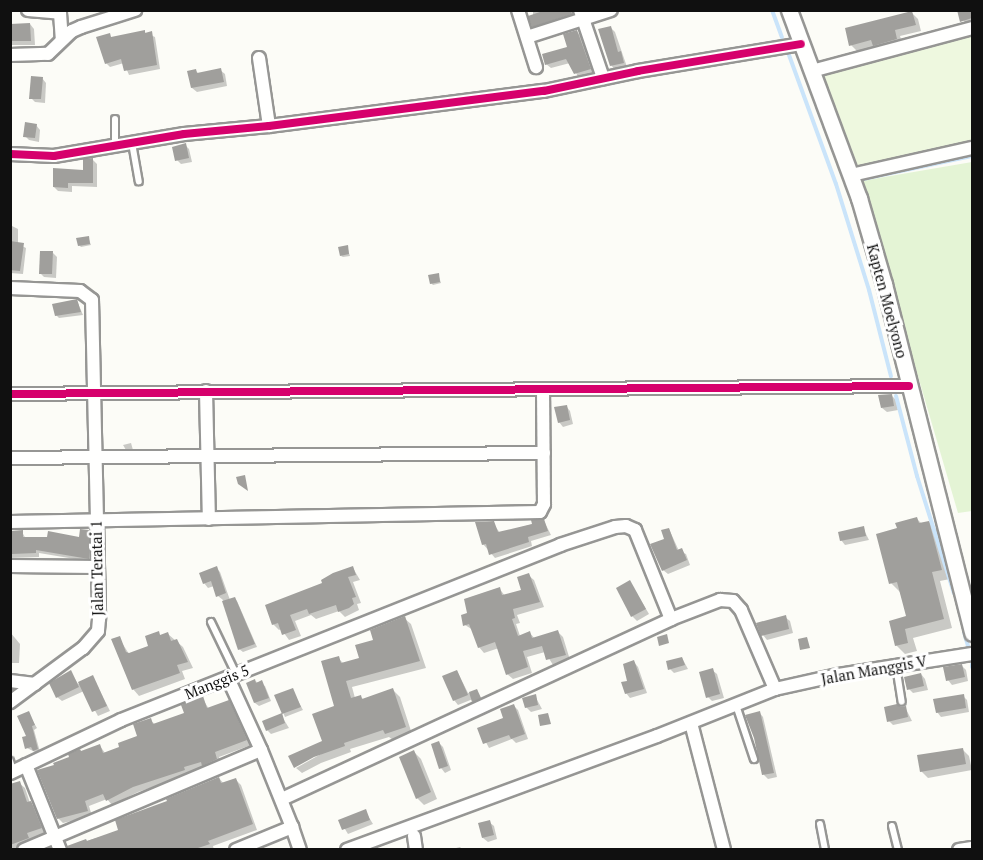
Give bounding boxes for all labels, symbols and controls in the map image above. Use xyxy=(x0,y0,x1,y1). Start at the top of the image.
street label: Kapten Moelyono xyxy=(863,242,911,360)
street label: Jalan Teratai 1 xyxy=(87,520,107,616)
street label: Jalan Manggis V xyxy=(819,652,929,688)
street label: Manggis 5 xyxy=(182,661,252,703)

